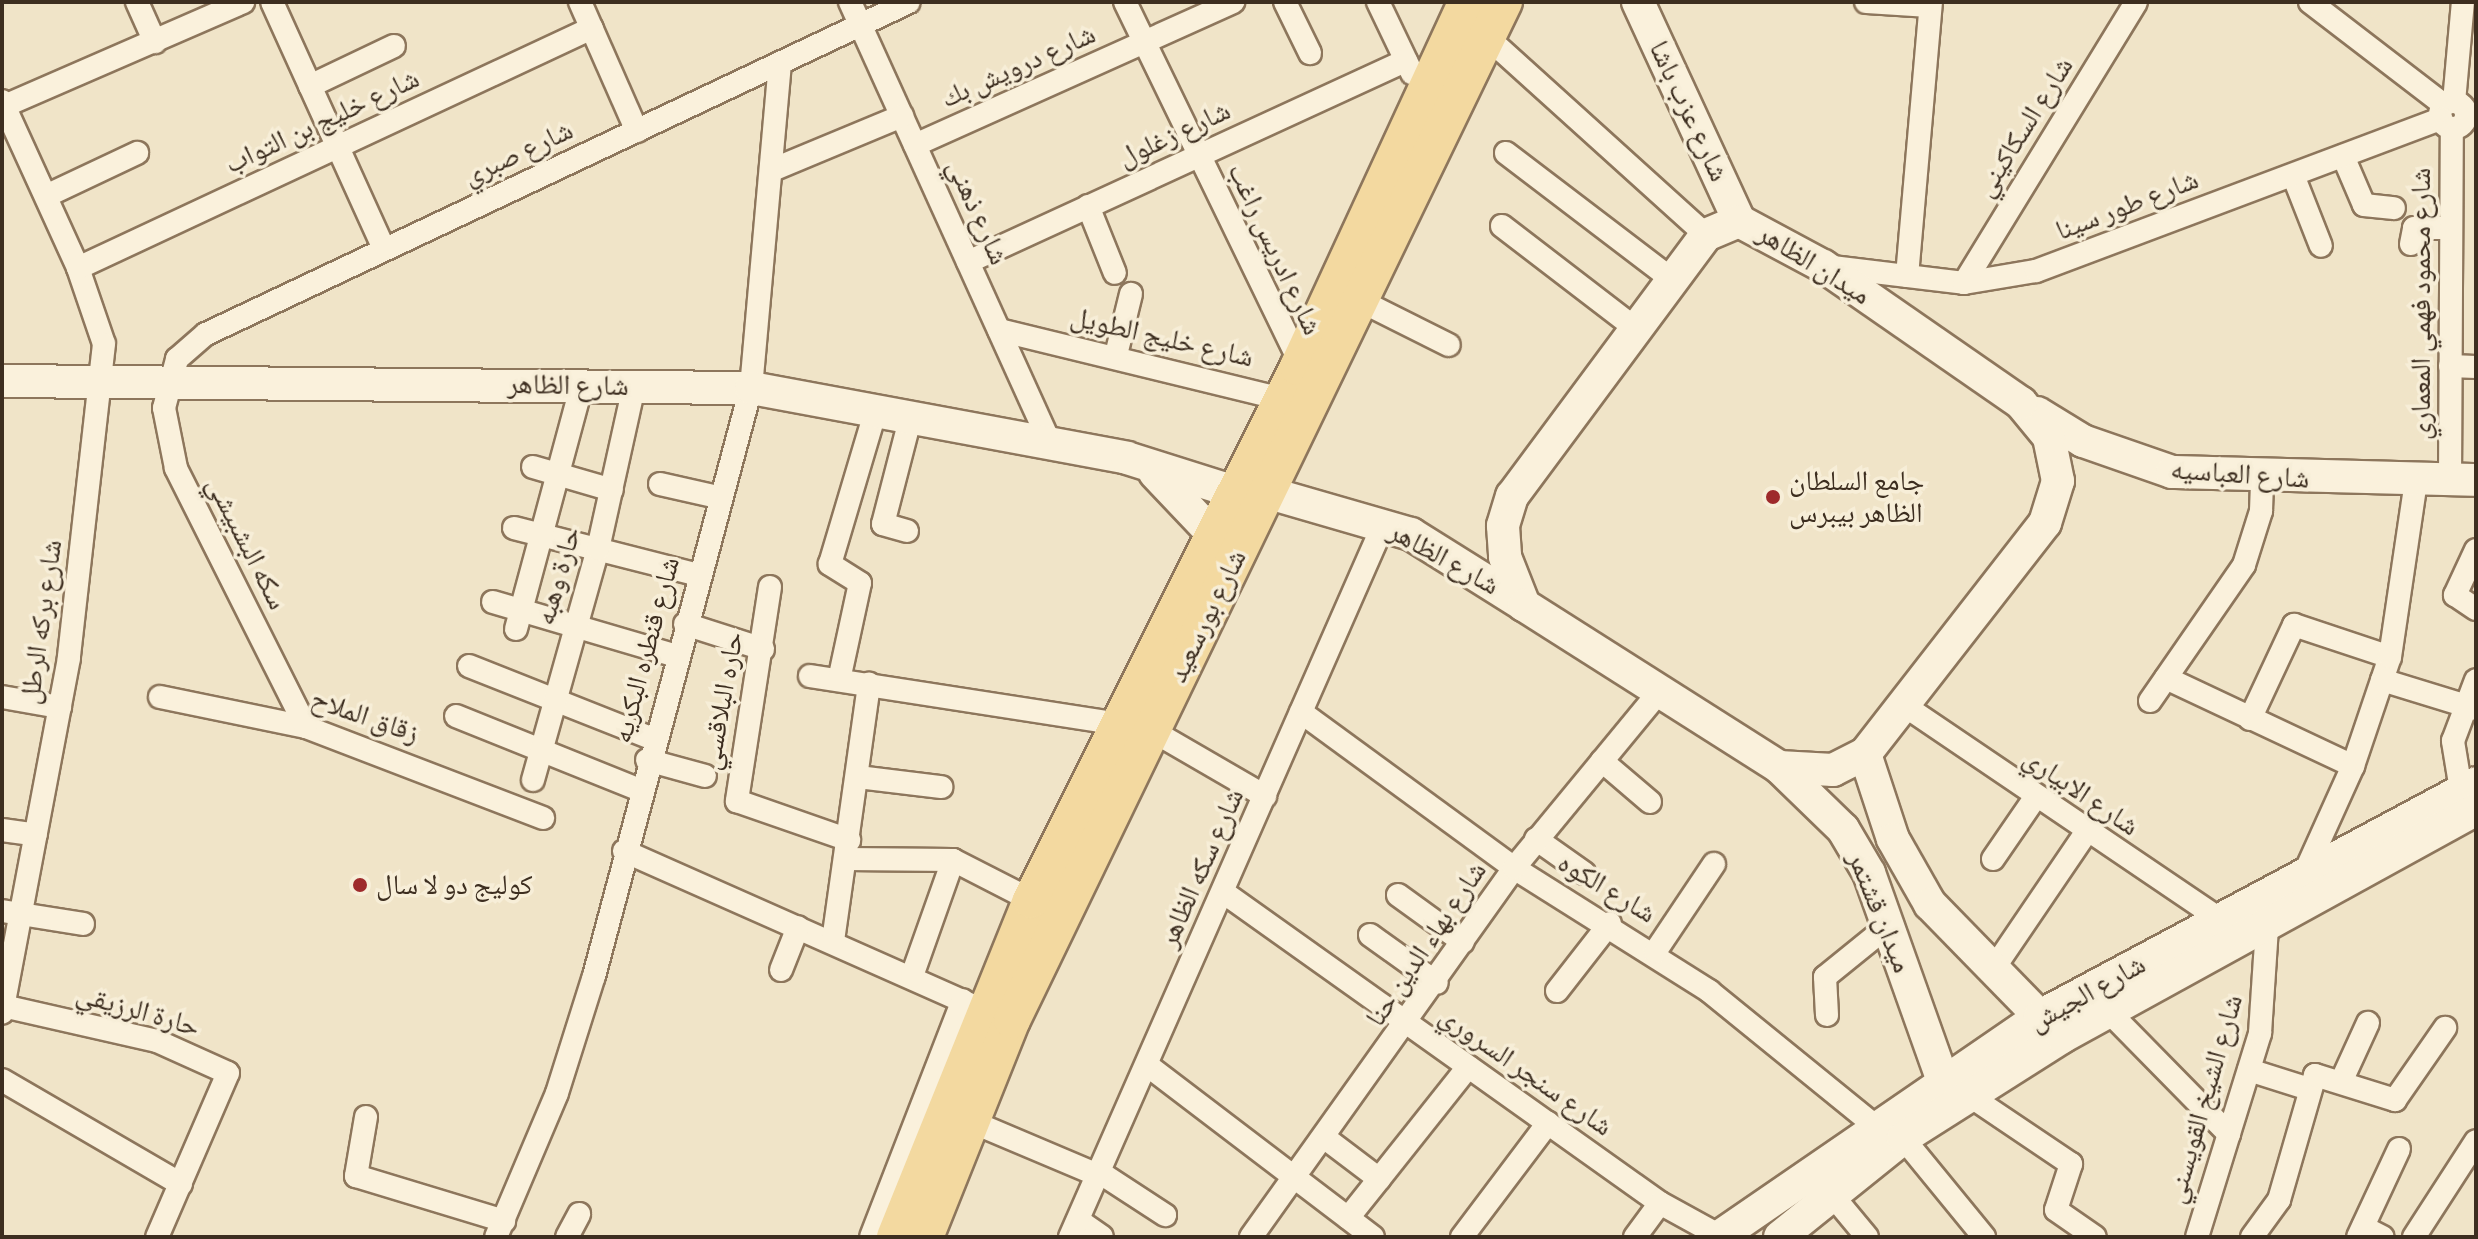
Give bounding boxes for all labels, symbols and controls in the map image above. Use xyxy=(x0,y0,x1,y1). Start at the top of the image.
street label: شارع درويش بك xyxy=(936,17,1100,115)
street label: شارع عزب باشا xyxy=(1642,35,1736,187)
street label: شارع السكاكيني xyxy=(1968,51,2080,203)
street label: شارع خليج بن التواب xyxy=(220,61,424,181)
street label: شارع زغلول xyxy=(1112,93,1236,175)
street label: شارع صبري xyxy=(458,113,578,193)
street label: شارع ذهني xyxy=(940,154,1016,270)
street label: شارع ادريس راغب xyxy=(1221,158,1329,340)
street label: شارع طور سينا xyxy=(2051,162,2203,248)
street label: شارع محمود فهمي المعماري xyxy=(2404,168,2438,440)
street label: ميدان الظاهر xyxy=(1751,216,1877,312)
street label: شارع خليج الطويل xyxy=(1067,300,1257,374)
street label: شارع الظاهر xyxy=(507,367,629,403)
street label: شارع العباسيه xyxy=(2169,452,2311,496)
place label: جامع السلطان الظاهر بيبرس xyxy=(1789,464,1924,530)
street label: سكه البشبيشي xyxy=(199,471,295,615)
marker: جامع السلطان الظاهر بيبرس xyxy=(1764,488,1782,506)
street label: شارع الظاهر xyxy=(1383,514,1505,602)
street label: حارة وهبه xyxy=(528,523,588,629)
street label: شارع بركه الرطل xyxy=(13,537,69,707)
street label: شارع بورسعيد xyxy=(1160,544,1254,688)
street label: شارع قنطره البكريه xyxy=(605,553,687,747)
street label: حاره البلاقسي xyxy=(693,629,751,773)
street label: زقاق الملاح xyxy=(307,682,423,750)
street label: شارع الابياري xyxy=(2017,741,2145,843)
street label: شارع سكه الظاهر xyxy=(1151,783,1251,953)
street label: شارع الكوه xyxy=(1552,846,1662,930)
street label: ميدان قشتمر xyxy=(1841,846,1919,978)
street label: شارع بهاء الدين حنا xyxy=(1359,855,1493,1033)
place label: كوليج دو لا سال xyxy=(376,868,533,902)
marker: كوليج دو لا سال xyxy=(351,876,369,894)
street label: شارع الجيش xyxy=(2023,947,2151,1039)
street label: حارة الرزيقي xyxy=(72,976,204,1044)
street label: شارع الشيخ القويسني xyxy=(2158,991,2250,1207)
street label: شارع سنجر السروري xyxy=(1433,999,1619,1143)

